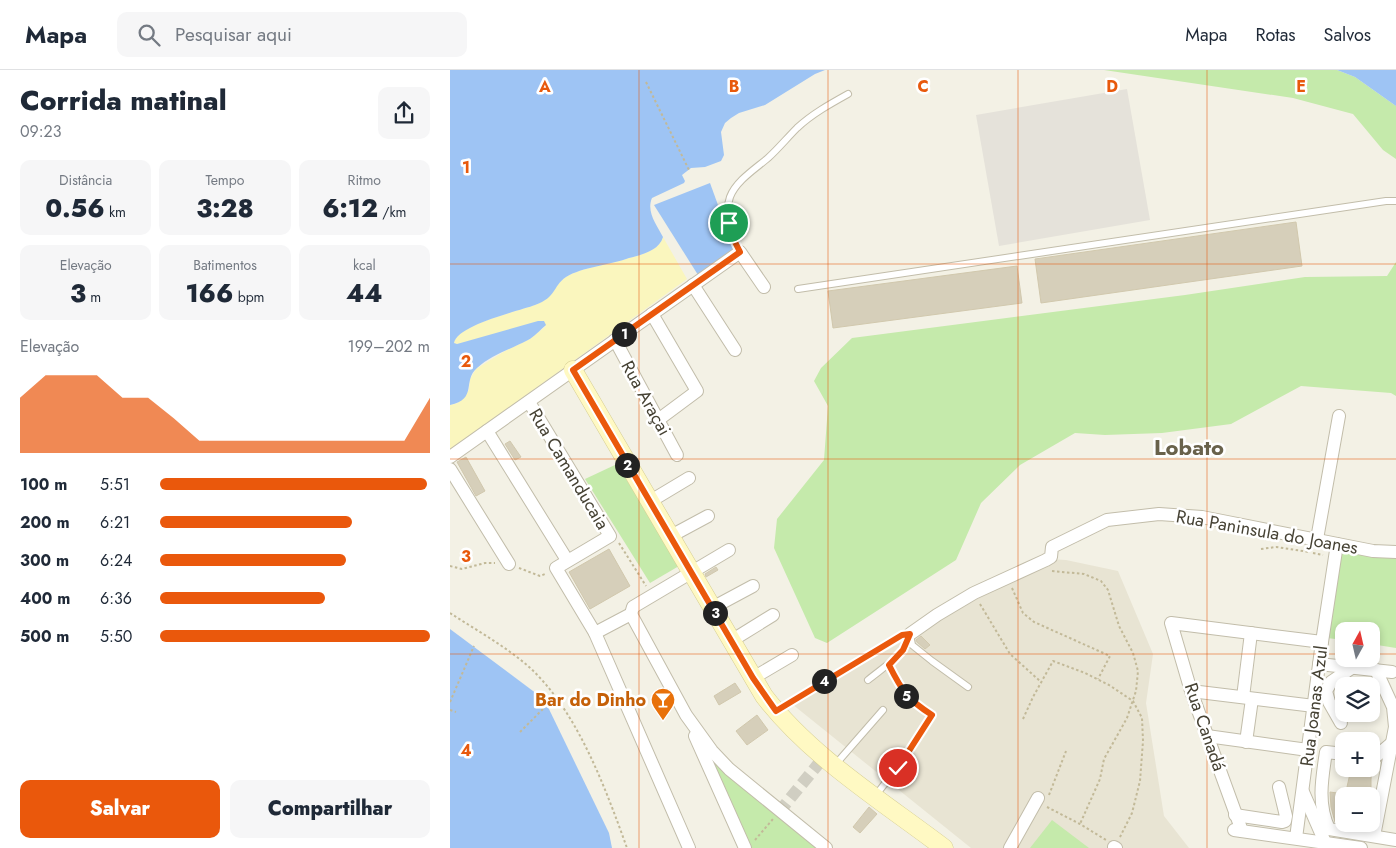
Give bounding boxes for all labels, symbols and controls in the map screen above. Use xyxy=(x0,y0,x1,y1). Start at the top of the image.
search box xyxy=(117,12,467,57)
text: Mapa xyxy=(25,17,87,52)
icon: search xyxy=(135,21,163,49)
text: Pesquisar aqui xyxy=(175,21,292,48)
text: Mapa xyxy=(1185,22,1227,48)
text: Rotas xyxy=(1255,22,1296,48)
text: Salvos xyxy=(1324,22,1371,48)
text: A xyxy=(538,75,551,98)
text: B xyxy=(729,75,739,98)
text: C xyxy=(917,75,929,98)
text: D xyxy=(1106,75,1118,98)
text: E xyxy=(1296,75,1306,98)
text: Corrida matinal xyxy=(20,80,227,121)
button: share xyxy=(378,87,430,139)
text: 09:23 xyxy=(20,120,61,143)
text: 1 xyxy=(462,156,470,179)
text: Distância xyxy=(59,170,112,190)
text: Tempo xyxy=(206,170,244,190)
text: Ritmo xyxy=(348,170,381,190)
text: 0.56 xyxy=(45,190,105,226)
text: 3:28 xyxy=(196,190,254,226)
text: 6:12 xyxy=(322,190,378,226)
text: km xyxy=(105,202,126,222)
text: /km xyxy=(378,202,407,222)
pin xyxy=(708,202,750,244)
icon: arrive xyxy=(715,209,743,237)
text: Elevação xyxy=(60,255,112,275)
text: Batimentos xyxy=(193,255,257,275)
text: kcal xyxy=(353,255,376,275)
text: 3 xyxy=(70,275,86,311)
text: 166 xyxy=(185,275,233,311)
text: 44 xyxy=(346,275,383,311)
text: m xyxy=(86,287,101,307)
text: bpm xyxy=(233,287,265,307)
pin: 1 xyxy=(612,322,636,346)
text: 1 xyxy=(621,324,628,344)
text: Elevação xyxy=(20,335,79,358)
text: 199–202 m xyxy=(347,335,430,358)
text: 2 xyxy=(461,350,471,373)
street label: Rua Araçai xyxy=(615,356,677,440)
street label: Rua Camanducaia xyxy=(523,404,615,534)
district label: Lobato xyxy=(1154,431,1224,463)
pin: 2 xyxy=(614,452,640,478)
text: 2 xyxy=(623,455,632,475)
text: 100 m xyxy=(20,473,67,496)
text: 5:51 xyxy=(100,473,130,496)
street label: Rua Paninsula do Joanes xyxy=(1174,503,1360,561)
text: 200 m xyxy=(20,511,70,534)
text: 6:21 xyxy=(100,511,130,534)
text: 3 xyxy=(461,545,471,568)
text: 300 m xyxy=(20,549,69,572)
text: 6:24 xyxy=(100,549,132,572)
text: 400 m xyxy=(20,587,70,610)
text: 6:36 xyxy=(100,587,132,610)
pin: 3 xyxy=(702,600,728,626)
text: 3 xyxy=(711,603,720,623)
north arrow xyxy=(1335,622,1380,668)
map controls xyxy=(1335,622,1380,832)
text: 500 m xyxy=(20,625,69,648)
text: 5:50 xyxy=(100,625,132,648)
street label: Rua Joanas Azul xyxy=(1294,644,1334,768)
pin: 4 xyxy=(812,668,836,694)
text: 4 xyxy=(820,671,829,691)
button: layers xyxy=(1335,677,1380,722)
street label: Rua Canadá xyxy=(1178,679,1232,775)
pin: 5 xyxy=(894,684,918,708)
text: 5 xyxy=(902,686,911,706)
place label: Bar do Dinho xyxy=(535,687,646,713)
bar icon: Bar do Dinho xyxy=(650,687,676,721)
button: + xyxy=(1335,732,1380,777)
text: 4 xyxy=(460,739,472,762)
pin xyxy=(877,747,919,789)
icon: check xyxy=(884,754,912,782)
button: Salvar xyxy=(20,780,220,838)
button: Compartilhar xyxy=(230,780,430,838)
button: − xyxy=(1335,787,1380,832)

